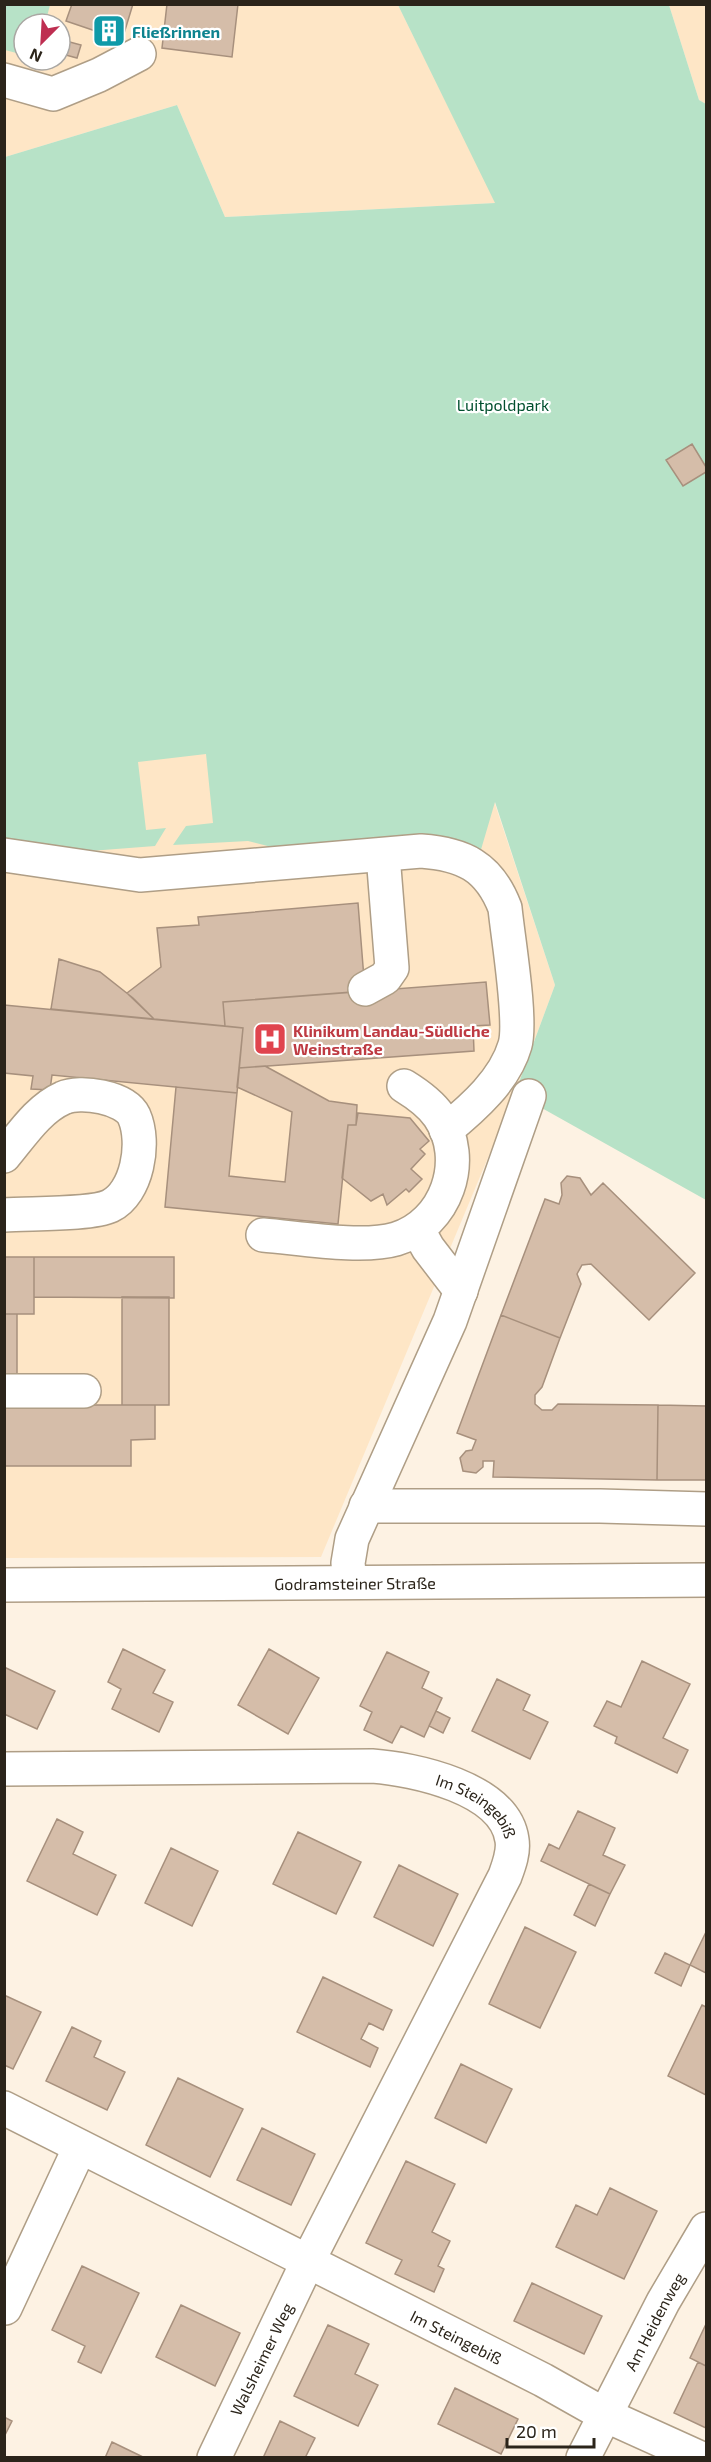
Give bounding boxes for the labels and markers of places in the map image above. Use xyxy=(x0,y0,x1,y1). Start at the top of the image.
building icon: Fließrinnen xyxy=(91,13,127,49)
place label: Fließrinnen xyxy=(132,22,220,41)
hospital icon: Klinikum Landau-Südliche Weinstraße xyxy=(252,1021,288,1057)
place label: Klinikum Landau-Südliche Weinstraße xyxy=(293,1021,490,1058)

